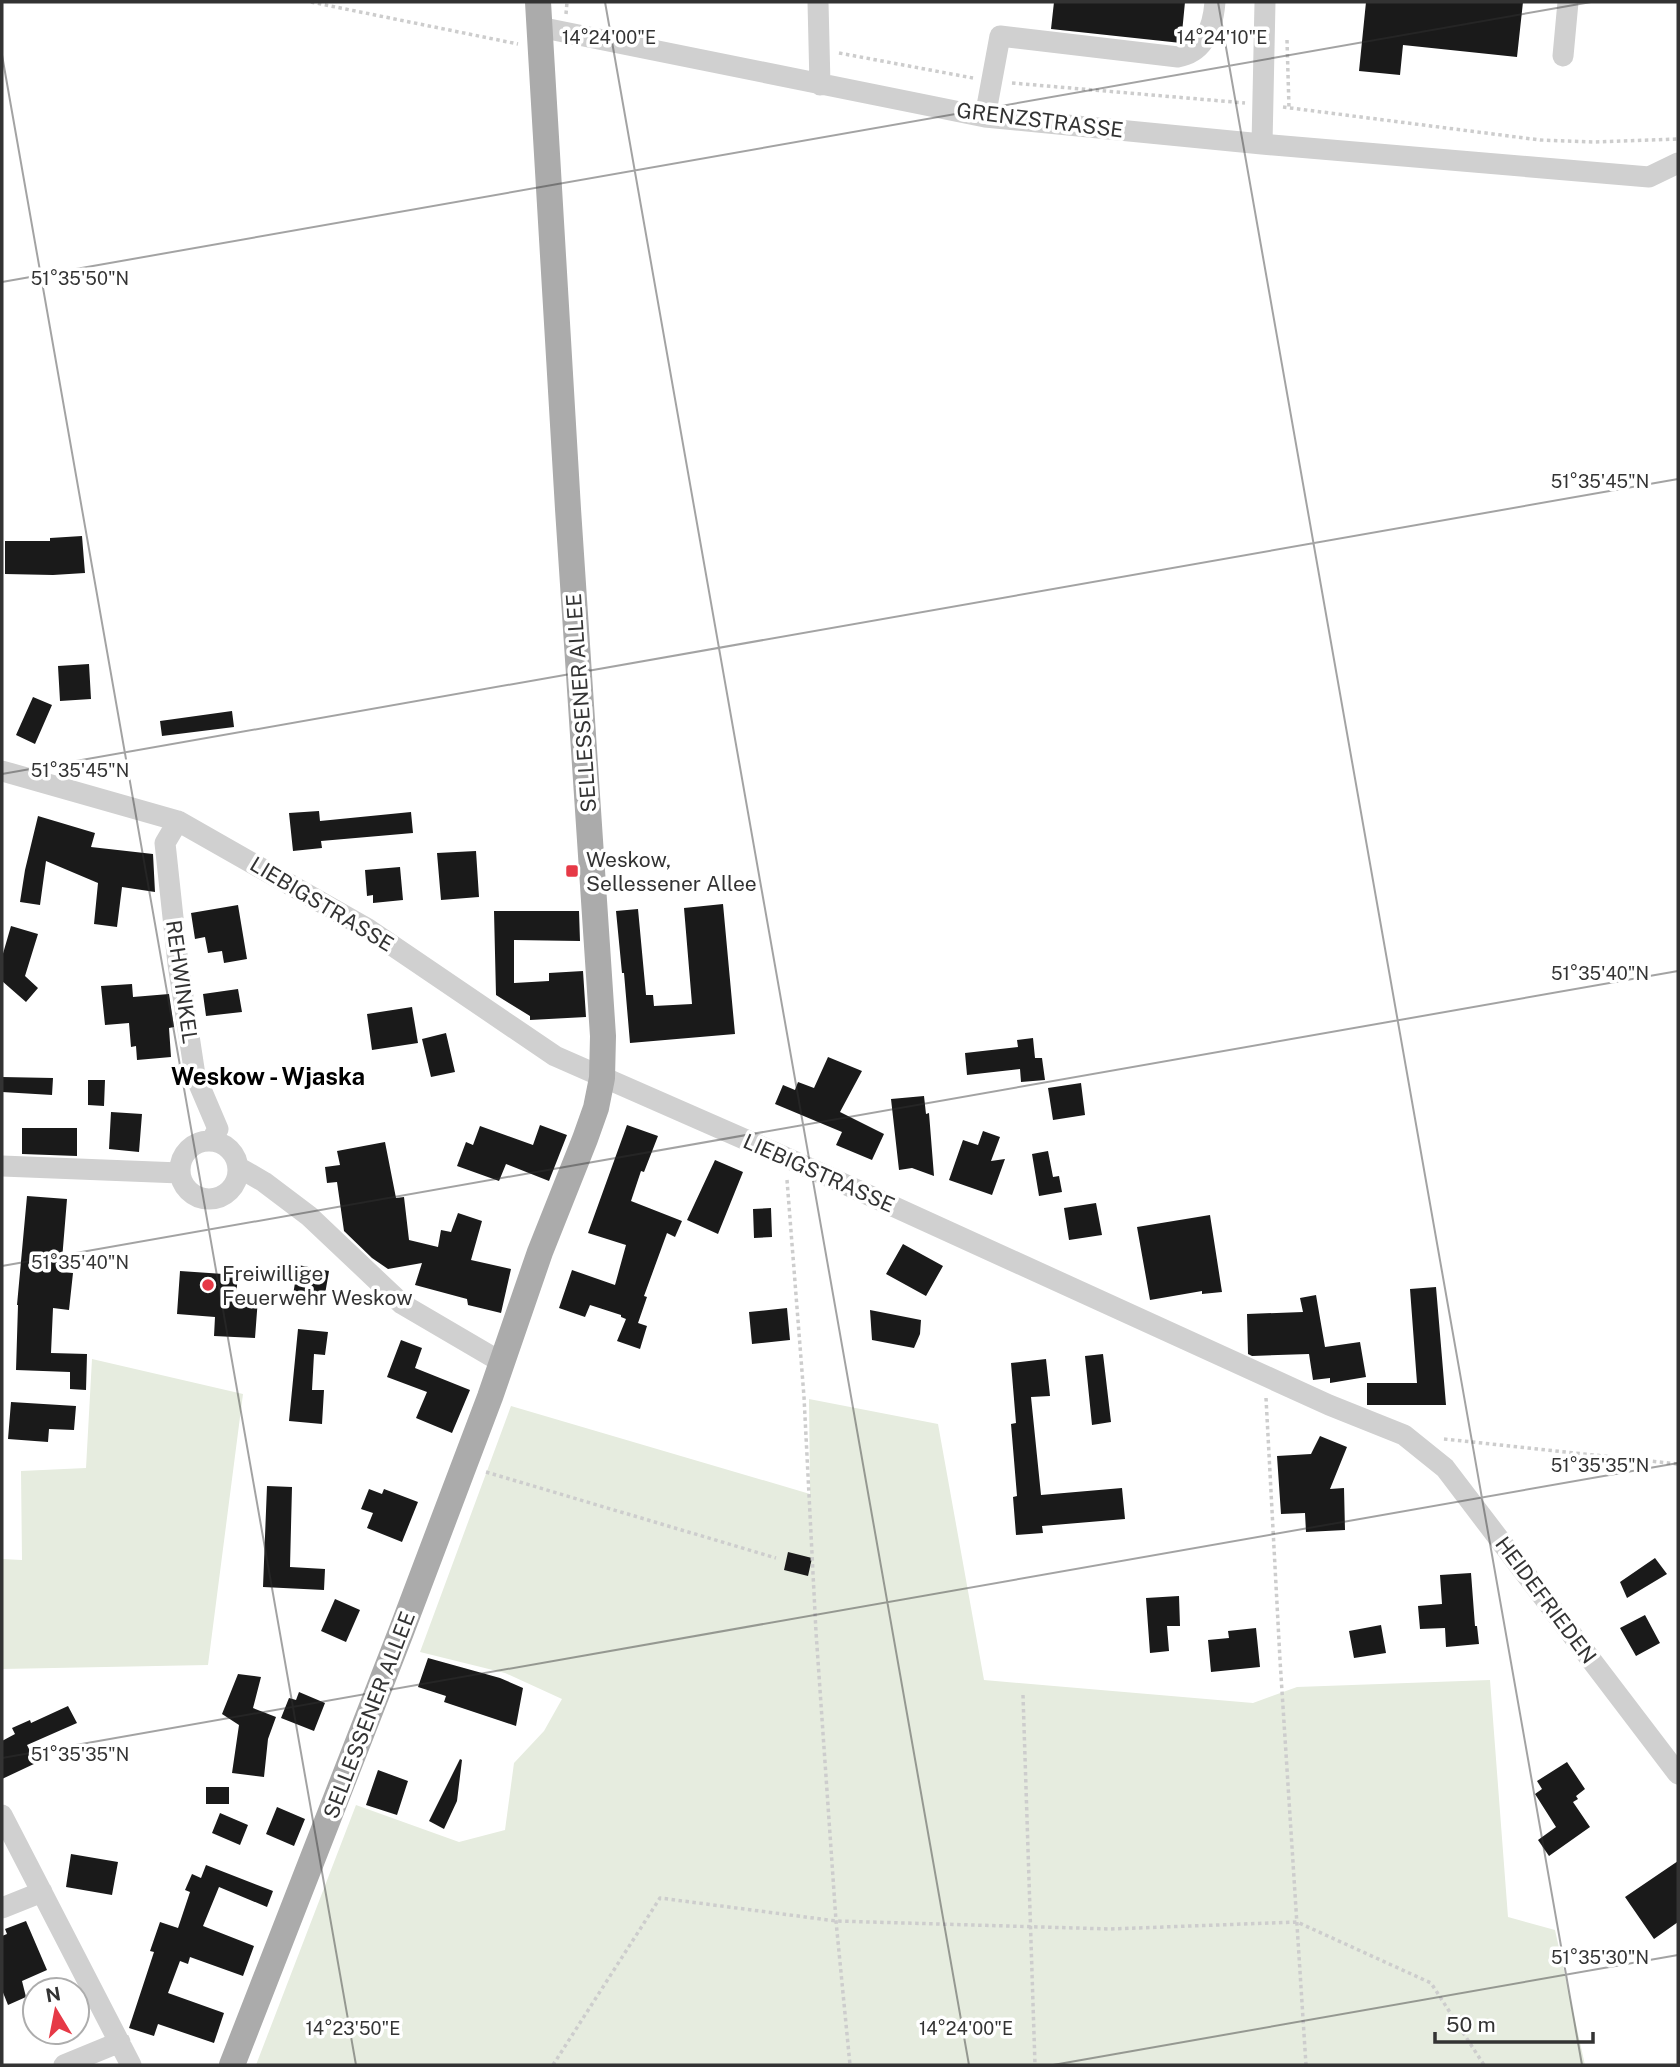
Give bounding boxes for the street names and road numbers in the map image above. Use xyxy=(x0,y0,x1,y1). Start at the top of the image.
street label: GRENZSTRASSE xyxy=(955,97,1125,143)
street label: SELLESSENER ALLEE xyxy=(561,593,601,813)
street label: LIEBIGSTRASSE xyxy=(246,851,398,957)
street label: REHWINKEL xyxy=(161,918,203,1046)
street label: LIEBIGSTRASSE xyxy=(739,1128,899,1218)
street label: HEIDEFRIEDEN xyxy=(1490,1532,1602,1668)
street label: SELLESSENER ALLEE xyxy=(318,1608,420,1822)

